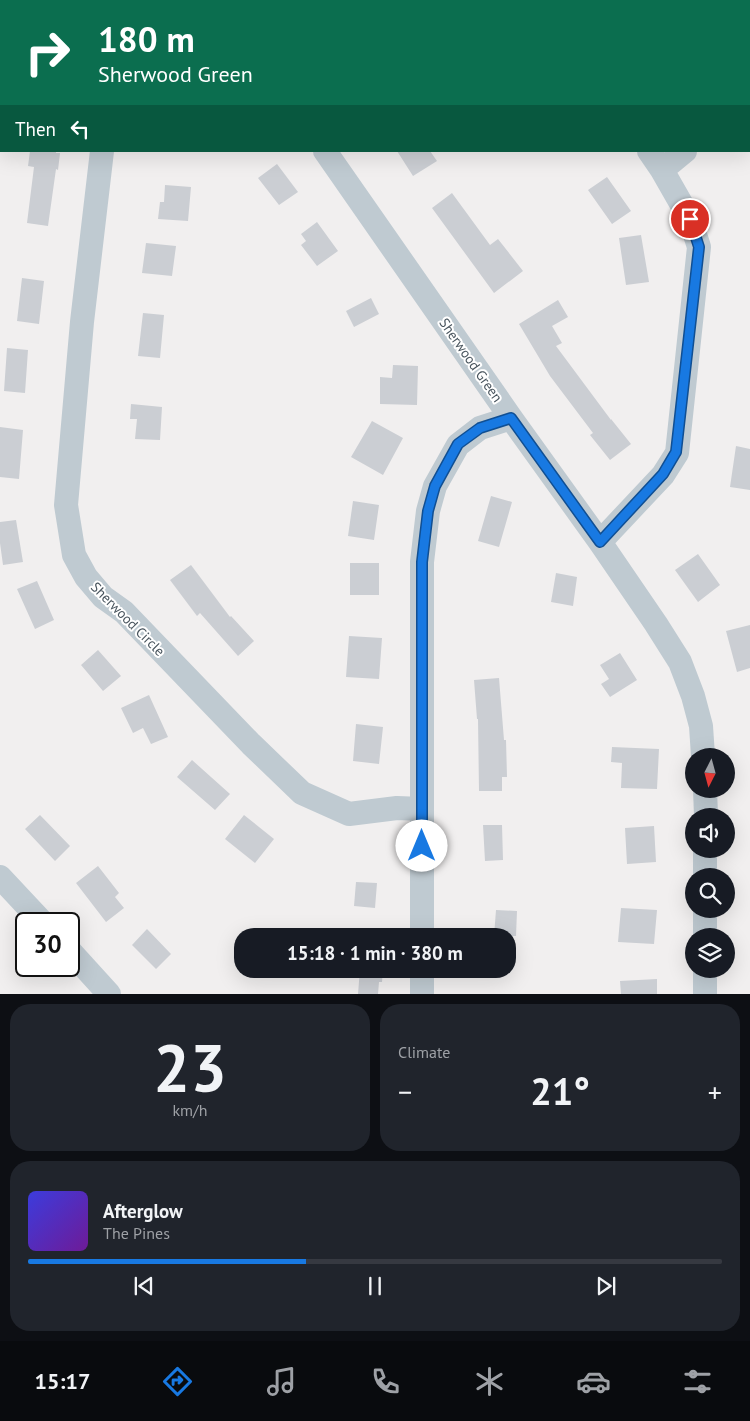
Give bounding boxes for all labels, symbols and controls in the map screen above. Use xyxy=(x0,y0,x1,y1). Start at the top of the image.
text: 180 m xyxy=(98,16,195,62)
icon: right xyxy=(15,20,80,85)
text: Sherwood Green xyxy=(98,60,253,88)
icon: left xyxy=(66,115,94,143)
text: Then xyxy=(15,117,56,141)
pin xyxy=(669,198,711,240)
icon: arrive xyxy=(676,205,704,233)
street label: Sherwood Green xyxy=(435,315,507,405)
street label: Sherwood Circle xyxy=(87,578,169,660)
north arrow xyxy=(685,748,735,798)
map controls xyxy=(685,748,735,978)
button: sound xyxy=(685,808,735,858)
position arrow xyxy=(395,819,447,871)
button: search xyxy=(685,868,735,918)
speed limit sign: 30 xyxy=(15,912,80,977)
button: layers xyxy=(685,928,735,978)
text: 15:18 · 1 min · 380 m xyxy=(287,941,463,965)
text: 23 xyxy=(153,1025,227,1109)
text: Climate xyxy=(398,1042,450,1062)
text: 21° xyxy=(530,1066,590,1115)
text: − xyxy=(398,1073,412,1110)
text: + xyxy=(708,1073,722,1110)
text: km/h xyxy=(172,1100,208,1120)
text: Afterglow xyxy=(103,1199,183,1223)
text: The Pines xyxy=(103,1223,170,1243)
icon: previous xyxy=(130,1272,158,1300)
icon: pause xyxy=(361,1272,389,1300)
icon: next xyxy=(592,1272,620,1300)
icon: directions xyxy=(160,1364,195,1399)
icon: music xyxy=(264,1364,299,1399)
icon: phone xyxy=(368,1364,403,1399)
icon: climate xyxy=(472,1364,507,1399)
icon: car xyxy=(576,1364,611,1399)
icon: filters xyxy=(680,1364,715,1399)
text: 15:17 xyxy=(35,1367,90,1395)

